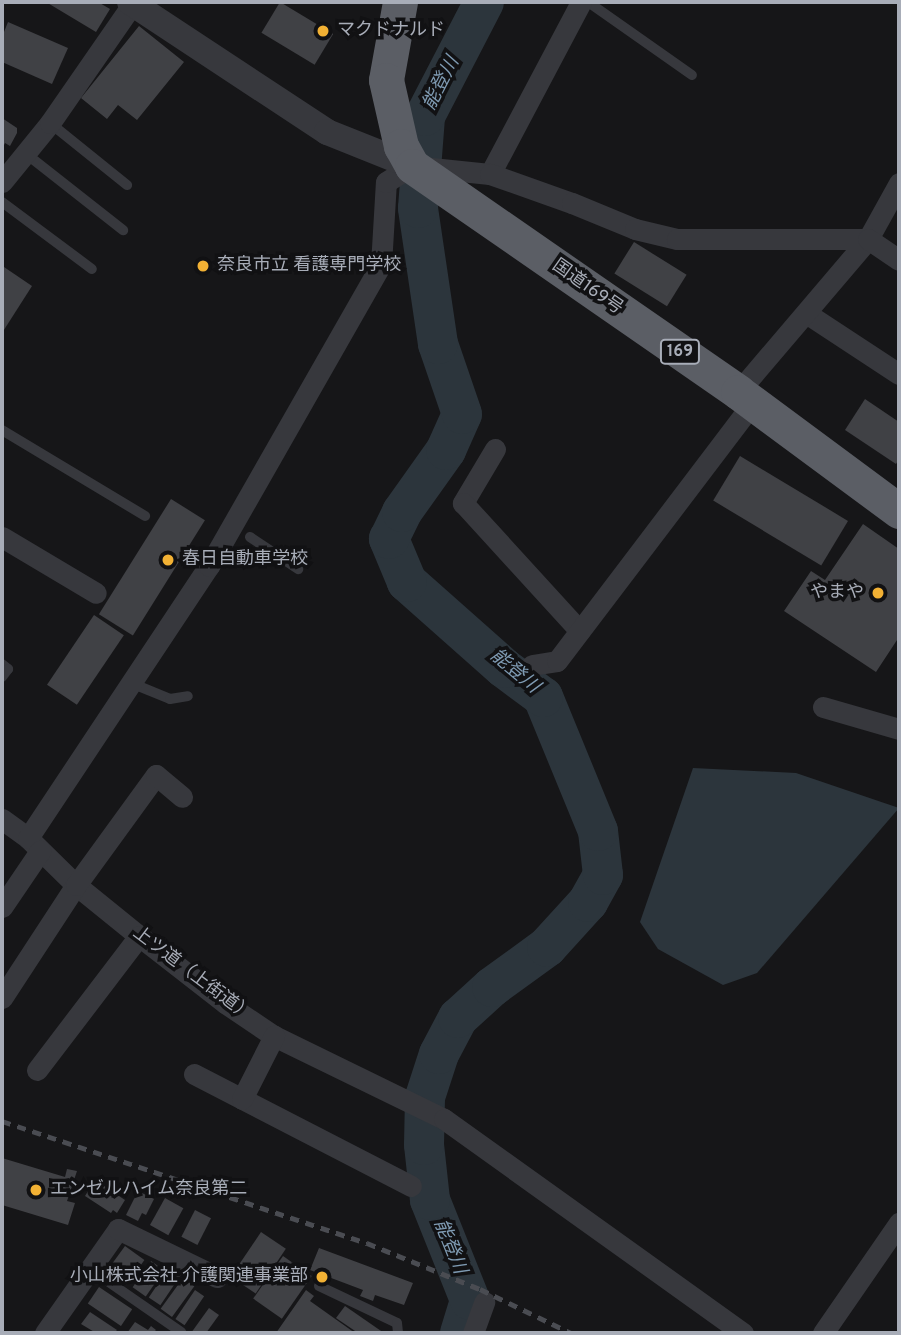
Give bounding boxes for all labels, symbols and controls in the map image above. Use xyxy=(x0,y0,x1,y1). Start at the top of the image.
place label: マクドナルド xyxy=(337,20,445,42)
marker: マクドナルド xyxy=(315,23,331,39)
water label: 能登川 xyxy=(419,53,465,115)
place label: 奈良市立 看護専門学校 xyxy=(217,255,401,277)
street label: 国道169号 xyxy=(547,256,627,320)
marker: 奈良市立 看護専門学校 xyxy=(195,258,211,274)
road number: 169 xyxy=(659,340,701,364)
place label: 春日自動車学校 xyxy=(182,549,308,571)
marker: 春日自動車学校 xyxy=(160,552,176,568)
place label: やまや xyxy=(810,582,864,604)
marker: やまや xyxy=(870,585,886,601)
water label: 能登川 xyxy=(485,645,543,699)
street label: 上ツ道（上街道） xyxy=(128,923,256,1027)
place label: エンゼルハイム奈良第二 xyxy=(50,1179,248,1201)
marker: エンゼルハイム奈良第二 xyxy=(28,1182,44,1198)
water label: 能登川 xyxy=(428,1216,470,1278)
place label: 小山株式会社 介護関連事業部 xyxy=(70,1266,308,1288)
marker: 小山株式会社 介護関連事業部 xyxy=(314,1269,330,1285)

